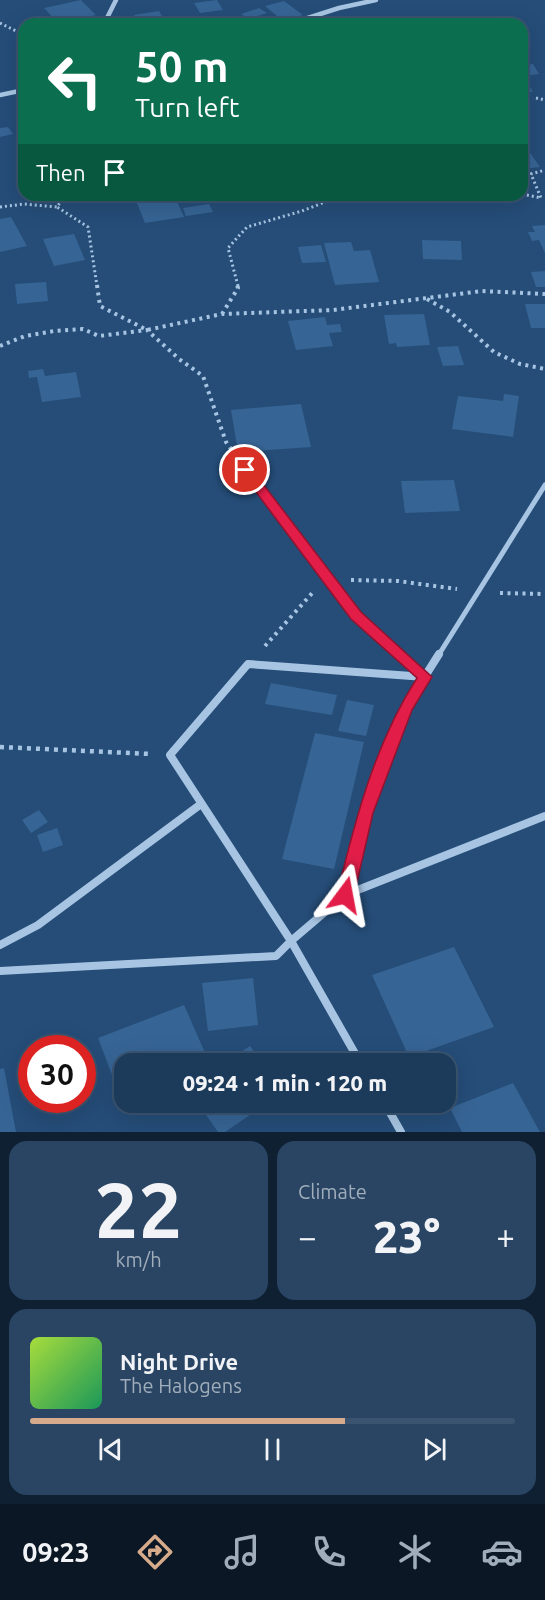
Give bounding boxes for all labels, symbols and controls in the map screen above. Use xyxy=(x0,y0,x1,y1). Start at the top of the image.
icon: left xyxy=(36,42,114,120)
text: 50 m xyxy=(135,43,229,90)
text: Turn left xyxy=(135,92,239,122)
icon: arrive xyxy=(98,156,131,189)
text: Then xyxy=(36,160,86,185)
pin xyxy=(219,444,270,495)
icon: arrive xyxy=(228,453,261,486)
position arrow xyxy=(313,863,377,927)
speed limit sign: 30 xyxy=(18,1035,96,1113)
text: 09:24 · 1 min · 120 m xyxy=(183,1070,387,1095)
text: 22 xyxy=(95,1165,182,1253)
text: Climate xyxy=(298,1180,367,1203)
text: 23° xyxy=(373,1211,440,1262)
text: − xyxy=(298,1218,317,1255)
text: + xyxy=(496,1218,515,1255)
text: km/h xyxy=(115,1248,162,1271)
text: Night Drive xyxy=(120,1349,238,1374)
text: The Halogens xyxy=(120,1374,242,1397)
icon: previous xyxy=(94,1433,127,1466)
icon: pause xyxy=(256,1433,289,1466)
icon: next xyxy=(418,1433,451,1466)
icon: directions xyxy=(134,1531,176,1573)
icon: music xyxy=(221,1531,263,1573)
icon: phone xyxy=(308,1531,350,1573)
icon: climate xyxy=(394,1531,436,1573)
icon: car xyxy=(481,1531,523,1573)
text: 09:23 xyxy=(22,1537,90,1567)

